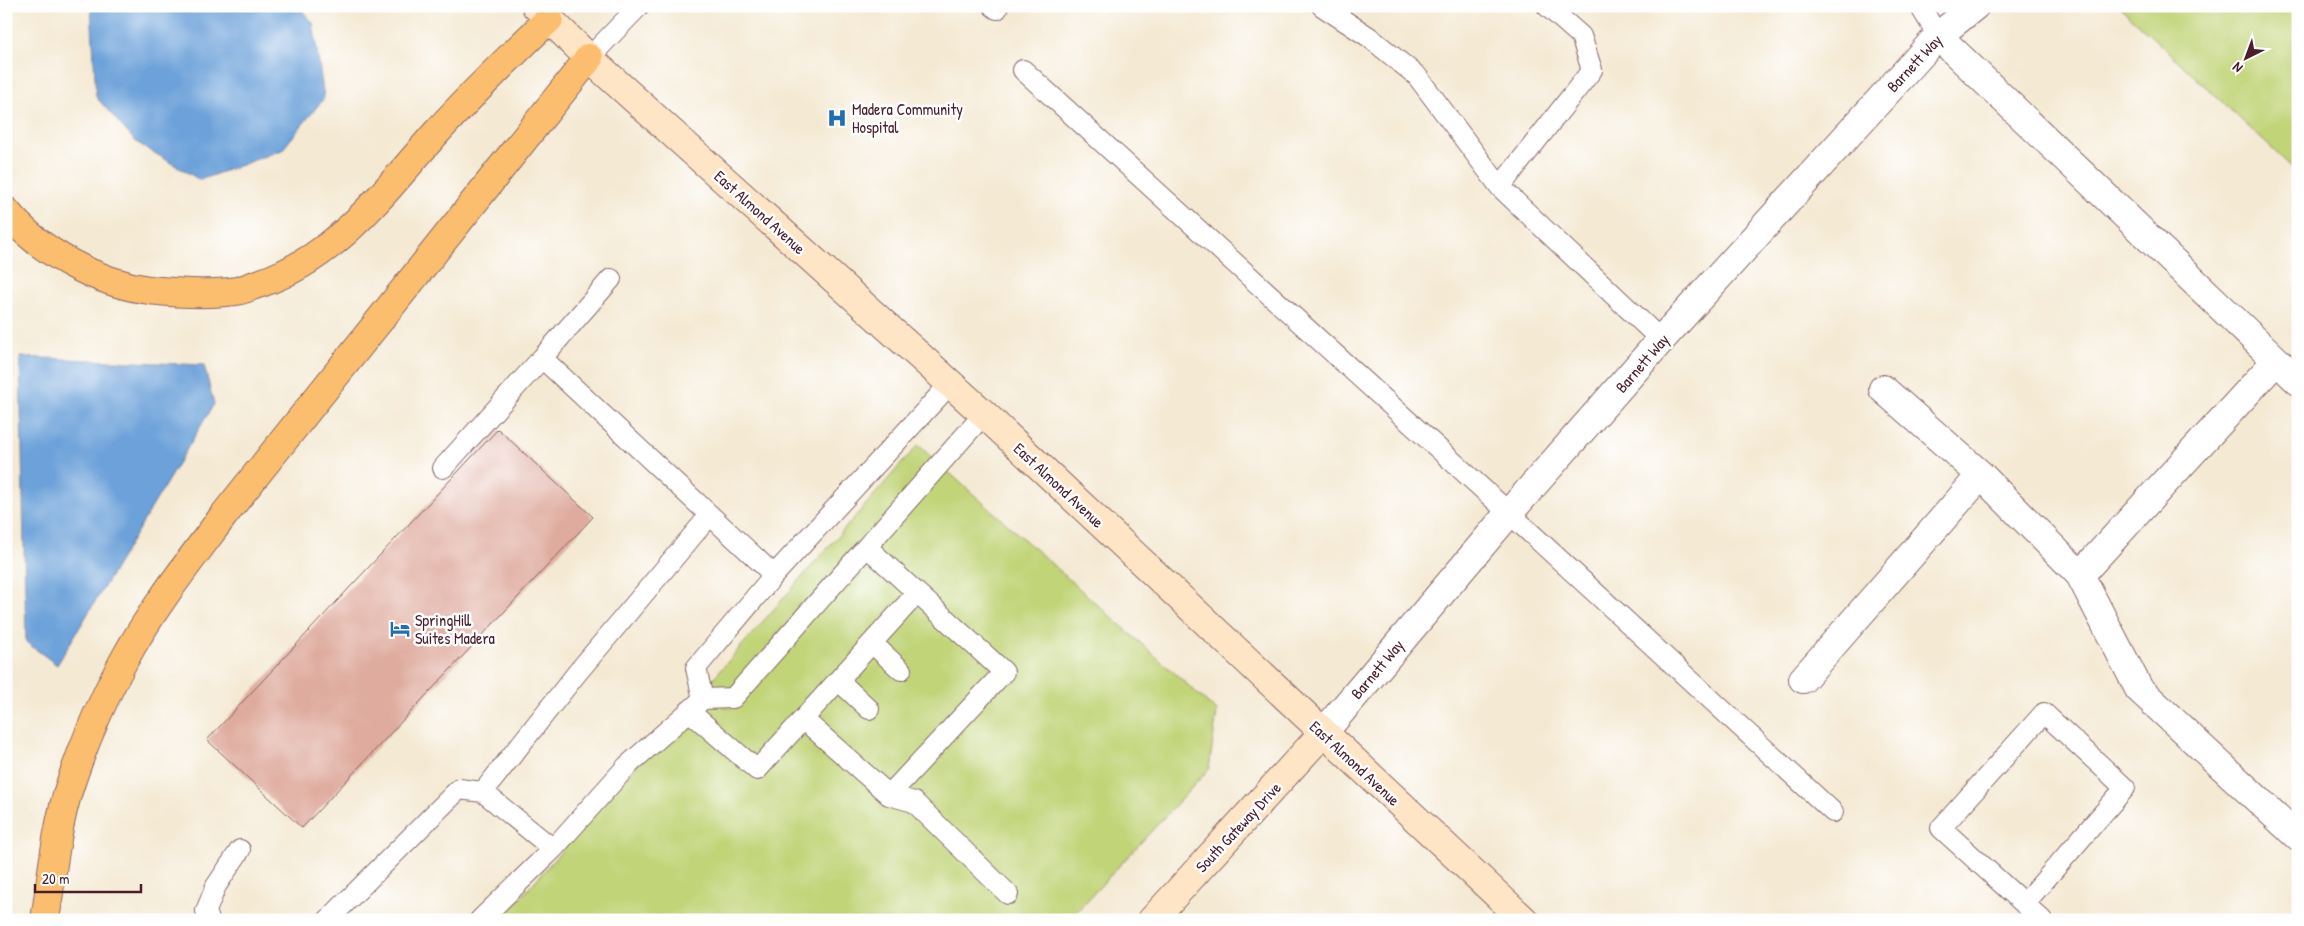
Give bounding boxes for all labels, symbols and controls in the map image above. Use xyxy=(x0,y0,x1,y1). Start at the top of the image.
street label: Barnett Way xyxy=(1881,29,1947,97)
north arrow xyxy=(2222,32,2272,82)
text: N xyxy=(2227,58,2246,78)
place label: Madera Community Hospital xyxy=(852,98,963,138)
hospital icon: Madera Community Hospital xyxy=(826,107,848,129)
street label: East Almond Avenue xyxy=(710,165,811,259)
street label: Barnett Way xyxy=(1610,329,1674,397)
street label: East Almond Avenue xyxy=(1009,437,1109,533)
place label: SpringHill Suites Madera xyxy=(415,609,495,649)
hotel icon: SpringHill Suites Madera xyxy=(389,618,411,640)
street label: Barnett Way xyxy=(1346,634,1409,704)
street label: East Almond Avenue xyxy=(1305,715,1405,811)
street label: South Gateway Drive xyxy=(1190,777,1286,877)
scale bar xyxy=(35,861,141,893)
text: 20 m xyxy=(42,868,69,889)

